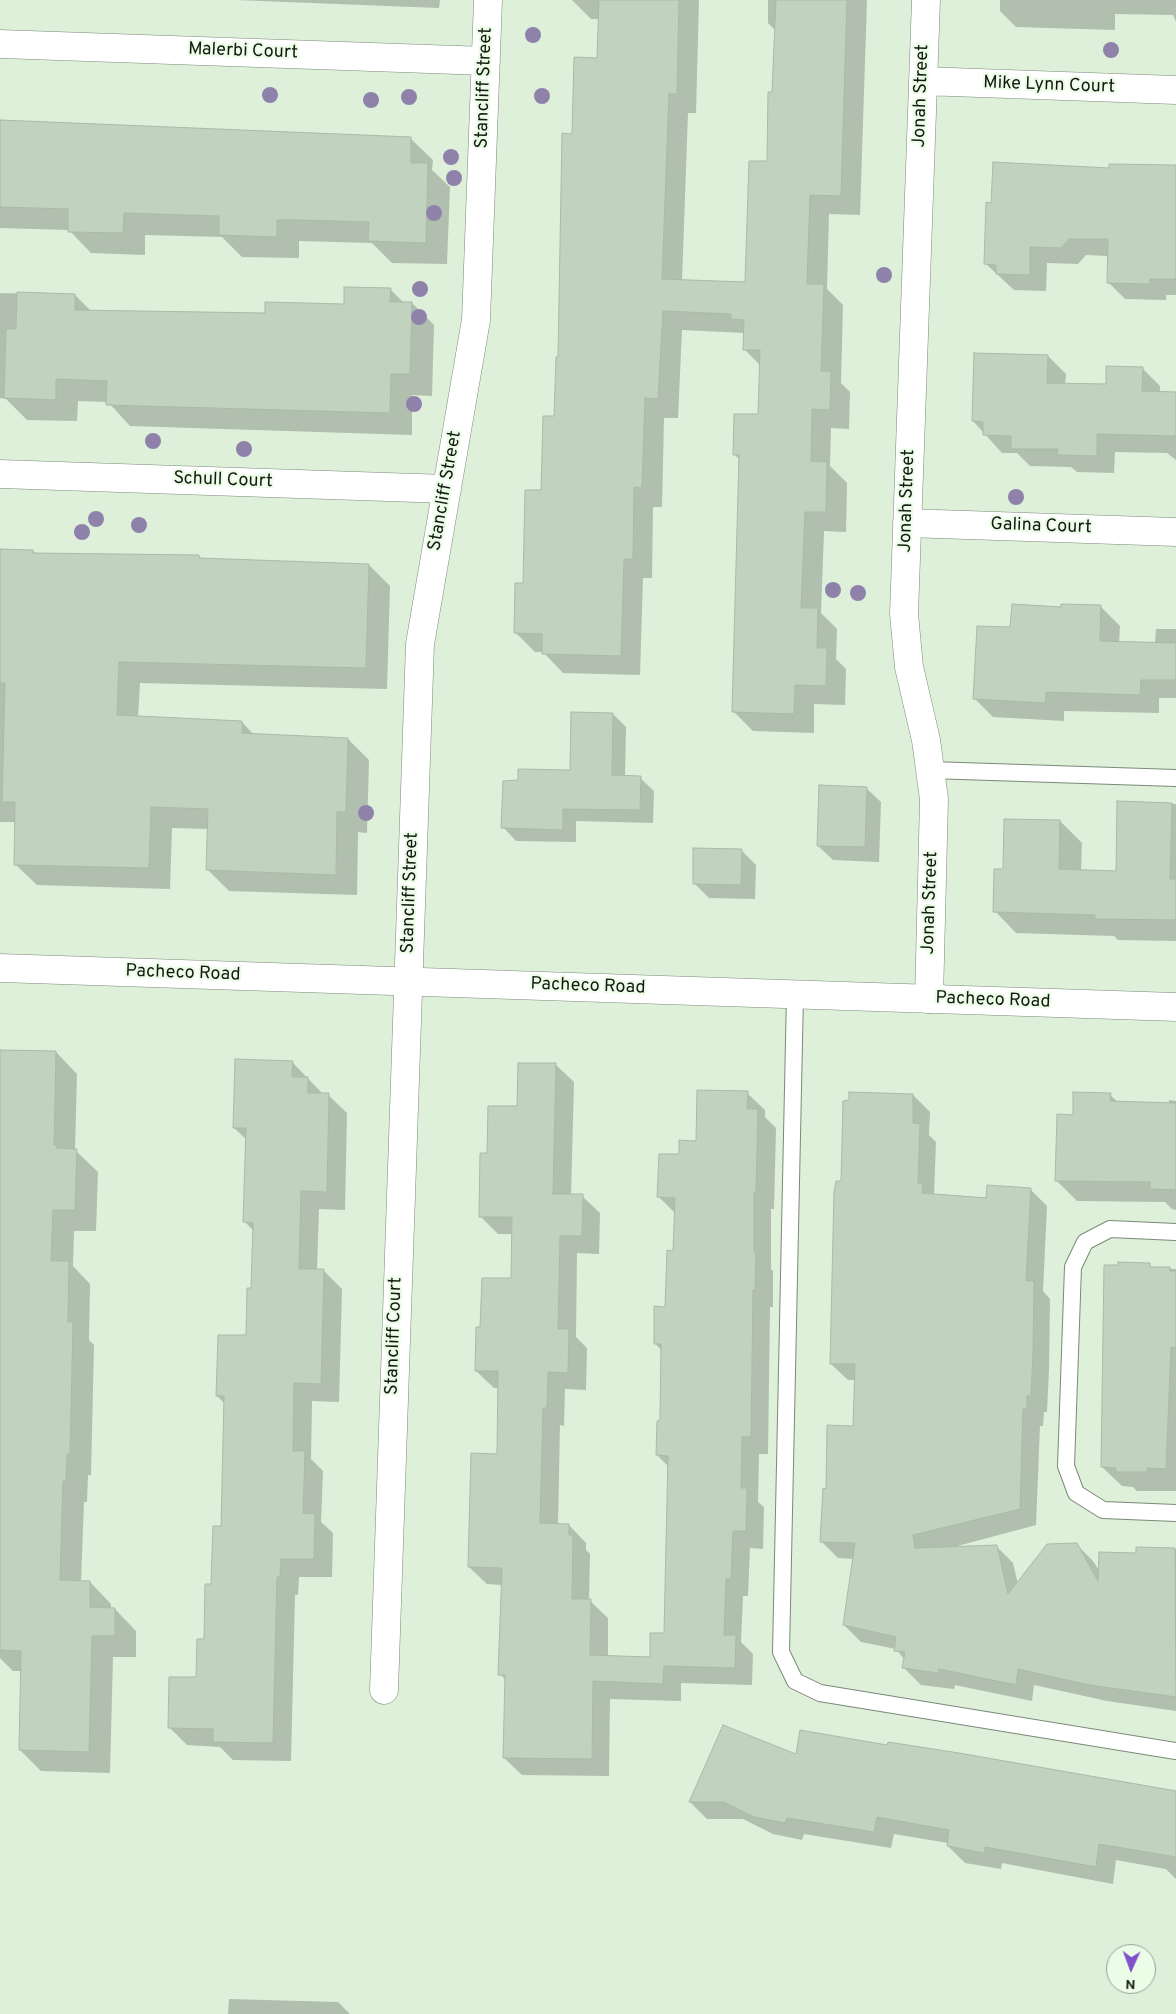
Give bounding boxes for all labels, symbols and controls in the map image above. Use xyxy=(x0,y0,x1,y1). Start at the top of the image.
street label: Stancliff Street xyxy=(472,27,498,149)
street label: Malerbi Court xyxy=(188,39,298,65)
street label: Jonah Street xyxy=(909,44,935,148)
street label: Mike Lynn Court xyxy=(983,73,1115,99)
street label: Stancliff Street xyxy=(425,429,467,553)
street label: Jonah Street xyxy=(895,449,921,553)
street label: Schull Court xyxy=(173,468,273,494)
street label: Galina Court xyxy=(990,514,1092,540)
street label: Stancliff Street xyxy=(398,832,424,954)
street label: Jonah Street xyxy=(918,851,944,955)
street label: Pacheco Road xyxy=(125,961,241,987)
street label: Pacheco Road xyxy=(530,974,646,1000)
street label: Pacheco Road xyxy=(935,988,1051,1014)
street label: Stancliff Court xyxy=(382,1277,408,1395)
north arrow xyxy=(1106,1944,1156,1994)
text: N xyxy=(1125,1975,1136,1992)

